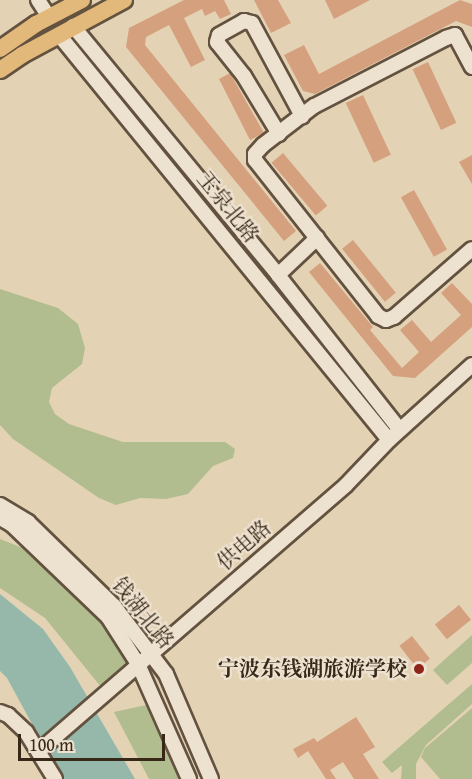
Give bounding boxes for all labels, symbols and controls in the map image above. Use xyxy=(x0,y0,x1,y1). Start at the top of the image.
street label: 玉泉北路 xyxy=(192,166,264,248)
street label: 供电路 xyxy=(212,515,276,575)
street label: 钱湖北路 xyxy=(107,572,179,654)
place label: 宁波东钱湖旅游学校 xyxy=(218,656,407,682)
marker: 宁波东钱湖旅游学校 xyxy=(412,662,426,676)
scale bar xyxy=(21,722,168,760)
text: 100 m xyxy=(29,731,74,758)

